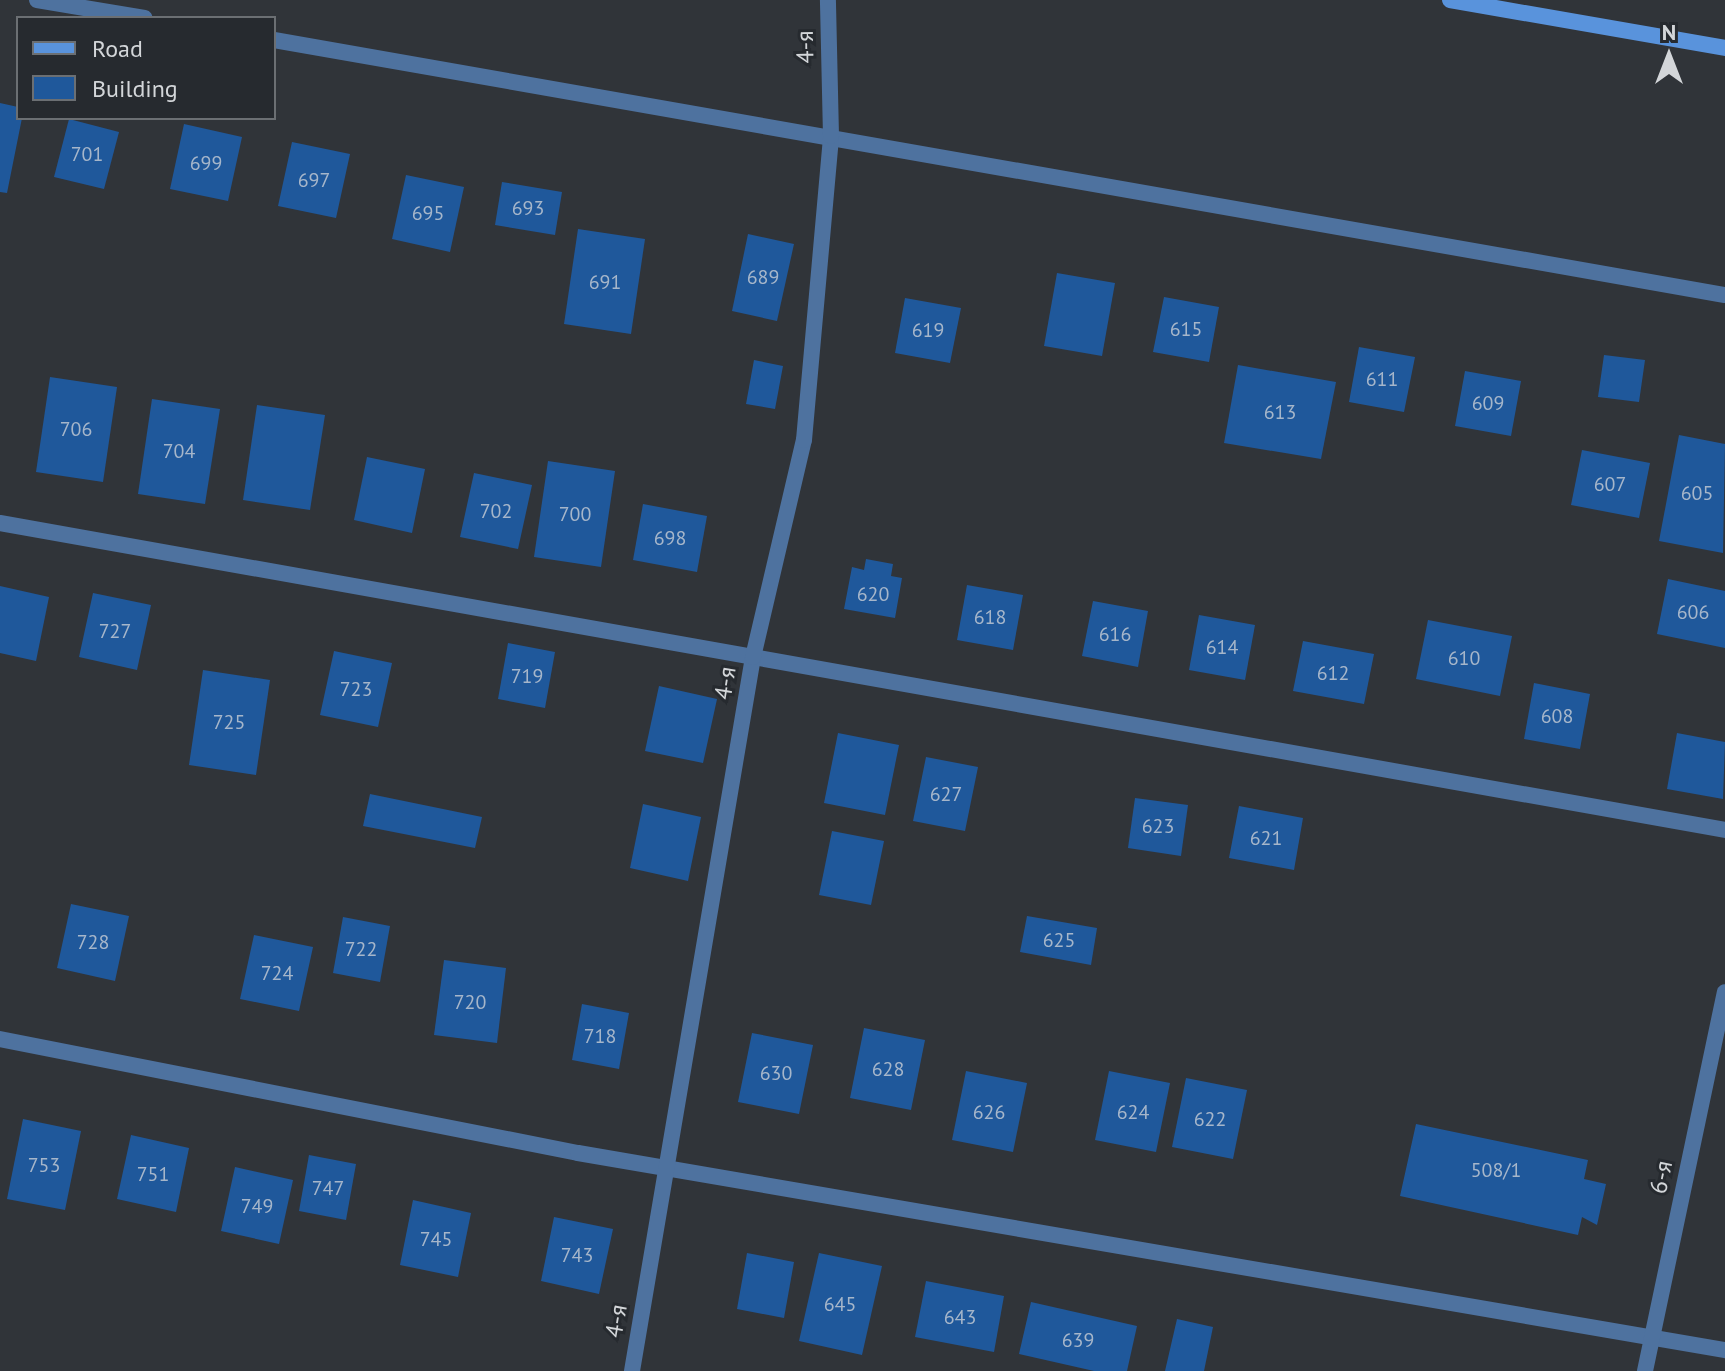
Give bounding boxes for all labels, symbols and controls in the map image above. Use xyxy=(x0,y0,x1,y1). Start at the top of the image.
legend xyxy=(16,16,276,120)
north arrow xyxy=(1629,16,1709,96)
text: N xyxy=(1662,18,1676,46)
street label: 4-я xyxy=(790,30,820,64)
text: Road xyxy=(92,33,143,64)
text: Building xyxy=(92,73,178,104)
house number: 701 xyxy=(71,142,103,166)
house number: 699 xyxy=(190,151,222,175)
house number: 697 xyxy=(298,168,330,192)
house number: 693 xyxy=(512,196,544,220)
house number: 695 xyxy=(412,201,444,225)
house number: 689 xyxy=(747,265,779,289)
house number: 691 xyxy=(589,270,621,294)
house number: 615 xyxy=(1170,317,1202,341)
house number: 619 xyxy=(912,318,944,342)
house number: 611 xyxy=(1366,367,1398,391)
house number: 609 xyxy=(1472,391,1504,415)
house number: 613 xyxy=(1264,400,1296,424)
house number: 706 xyxy=(60,417,92,441)
house number: 704 xyxy=(163,439,195,463)
house number: 607 xyxy=(1594,472,1626,496)
house number: 605 xyxy=(1681,481,1713,505)
house number: 702 xyxy=(480,499,512,523)
house number: 700 xyxy=(559,502,591,526)
house number: 698 xyxy=(654,526,686,550)
house number: 620 xyxy=(857,582,889,606)
house number: 606 xyxy=(1677,600,1709,624)
house number: 618 xyxy=(974,605,1006,629)
house number: 727 xyxy=(99,619,131,643)
house number: 616 xyxy=(1099,622,1131,646)
house number: 614 xyxy=(1206,635,1238,659)
house number: 610 xyxy=(1448,646,1480,670)
house number: 612 xyxy=(1317,661,1349,685)
house number: 719 xyxy=(511,664,543,688)
street label: 4-я xyxy=(708,664,742,702)
house number: 723 xyxy=(340,677,372,701)
house number: 608 xyxy=(1541,704,1573,728)
house number: 725 xyxy=(213,710,245,734)
house number: 627 xyxy=(930,782,962,806)
house number: 623 xyxy=(1142,814,1174,838)
house number: 621 xyxy=(1250,826,1282,850)
house number: 625 xyxy=(1043,928,1075,952)
house number: 728 xyxy=(77,930,109,954)
house number: 722 xyxy=(345,937,377,961)
house number: 724 xyxy=(261,961,293,985)
house number: 720 xyxy=(454,990,486,1014)
house number: 718 xyxy=(584,1024,616,1048)
house number: 628 xyxy=(872,1057,904,1081)
house number: 630 xyxy=(760,1061,792,1085)
house number: 626 xyxy=(973,1100,1005,1124)
house number: 624 xyxy=(1117,1100,1149,1124)
house number: 622 xyxy=(1194,1107,1226,1131)
house number: 753 xyxy=(28,1153,60,1177)
house number: 508/1 xyxy=(1471,1158,1521,1182)
street label: 6-я xyxy=(1643,1158,1679,1196)
house number: 751 xyxy=(137,1162,169,1186)
house number: 747 xyxy=(312,1176,344,1200)
house number: 749 xyxy=(241,1194,273,1218)
house number: 745 xyxy=(420,1227,452,1251)
house number: 743 xyxy=(561,1243,593,1267)
house number: 645 xyxy=(824,1292,856,1316)
street label: 4-я xyxy=(599,1302,633,1340)
house number: 643 xyxy=(944,1305,976,1329)
house number: 639 xyxy=(1062,1328,1094,1352)

